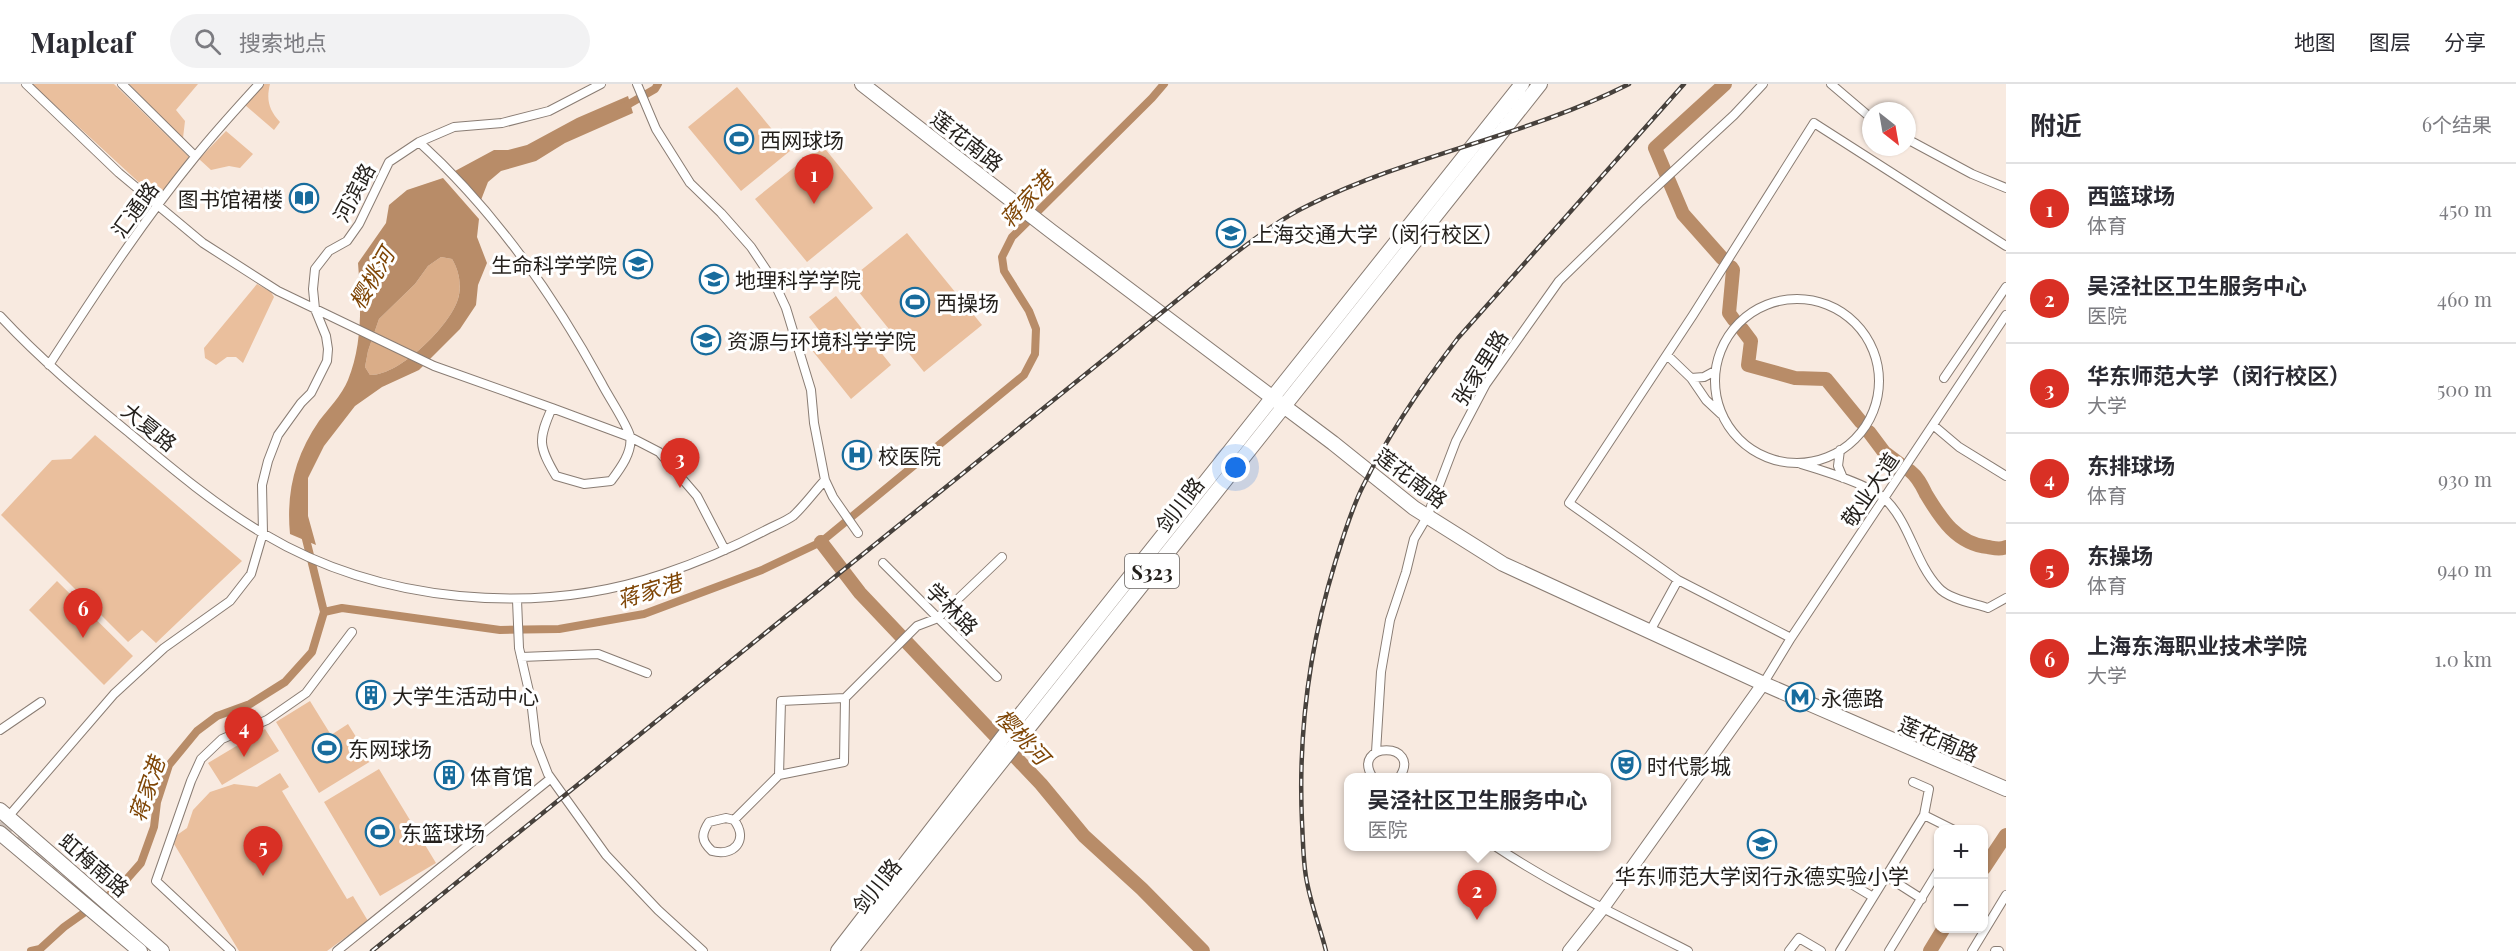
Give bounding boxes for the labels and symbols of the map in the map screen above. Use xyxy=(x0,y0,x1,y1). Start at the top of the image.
north arrow xyxy=(1862,102,1916,156)
street label: 莲花南路 xyxy=(926,103,1010,177)
sports icon: 西网球场 xyxy=(723,123,755,155)
place label: 西网球场 xyxy=(760,125,844,153)
pin: 1 xyxy=(794,154,834,204)
street label: 河滨路 xyxy=(326,158,380,226)
water label: 蒋家港 xyxy=(993,162,1062,233)
street label: 汇通路 xyxy=(104,175,164,243)
library icon: 图书馆裙楼 xyxy=(288,182,320,214)
place label: 图书馆裙楼 xyxy=(178,184,283,212)
school or university icon: 上海交通大学（闵行校区） xyxy=(1215,217,1247,249)
place label: 上海交通大学（闵行校区） xyxy=(1252,219,1504,247)
water label: 樱桃河 xyxy=(342,238,402,314)
school or university icon: 生命科学学院 xyxy=(622,248,654,280)
place label: 生命科学学院 xyxy=(491,250,617,278)
school or university icon: 地理科学学院 xyxy=(698,263,730,295)
place label: 地理科学学院 xyxy=(735,265,861,293)
sports icon: 西操场 xyxy=(899,286,931,318)
place label: 西操场 xyxy=(936,288,999,316)
school or university icon: 资源与环境科学学院 xyxy=(690,324,722,356)
street label: 张家里路 xyxy=(1445,324,1513,410)
place label: 资源与环境科学学院 xyxy=(727,326,916,354)
street label: 大夏路 xyxy=(117,395,183,457)
pin: 3 xyxy=(660,438,700,488)
hospital icon: 校医院 xyxy=(841,439,873,471)
place label: 校医院 xyxy=(878,441,941,469)
street label: 莲花南路 xyxy=(1370,441,1454,513)
street label: 敬业大道 xyxy=(1834,446,1904,532)
your location xyxy=(1221,453,1250,482)
street label: 剑川路 xyxy=(1149,471,1209,537)
road number: S323 xyxy=(1125,554,1179,588)
water label: 蒋家港 xyxy=(613,565,688,614)
street label: 学林路 xyxy=(921,576,985,640)
pin: 6 xyxy=(64,588,103,638)
building icon: 大学生活动中心 xyxy=(355,679,387,711)
place label: 大学生活动中心 xyxy=(392,681,539,709)
metro station icon: 永德路 xyxy=(1784,681,1816,713)
place label: 永德路 xyxy=(1821,683,1884,711)
water label: 樱桃河 xyxy=(990,702,1059,773)
pin: 4 xyxy=(224,708,264,757)
street label: 莲花南路 xyxy=(1895,709,1983,767)
sports icon: 东网球场 xyxy=(311,732,343,764)
place label: 东网球场 xyxy=(348,734,432,762)
theatre icon: 时代影城 xyxy=(1610,749,1642,781)
water label: 蒋家港 xyxy=(121,750,172,825)
place label: 时代影城 xyxy=(1647,751,1731,779)
building icon: 体育馆 xyxy=(433,759,465,791)
place label: 体育馆 xyxy=(470,761,533,789)
sports icon: 东篮球场 xyxy=(364,816,396,848)
place label: 东篮球场 xyxy=(401,818,485,846)
street label: 虹梅南路 xyxy=(54,826,136,902)
pin: 5 xyxy=(244,826,282,876)
school or university icon: 华东师范大学闵行永德实验小学 xyxy=(1746,828,1778,860)
street label: 剑川路 xyxy=(845,852,907,918)
place label: 华东师范大学闵行永德实验小学 xyxy=(1615,861,1909,889)
pin: 2 xyxy=(1458,870,1496,920)

